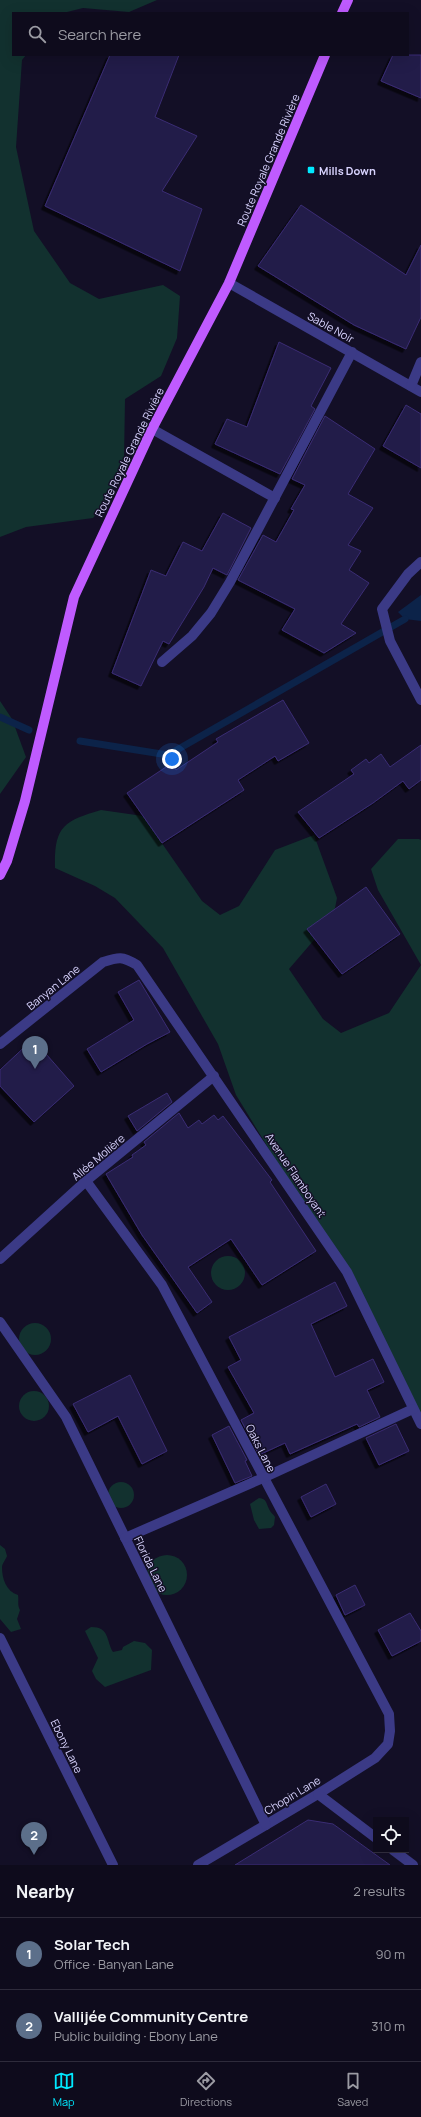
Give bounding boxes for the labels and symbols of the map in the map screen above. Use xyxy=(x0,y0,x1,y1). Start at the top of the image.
street label: Route Royale Grande Rivière xyxy=(233,91,303,229)
place label: Mills Down xyxy=(319,163,376,178)
marker: Mills Down xyxy=(306,165,316,175)
street label: Sable Noir xyxy=(305,308,357,346)
street label: Route Royale Grande Rivière xyxy=(91,384,167,519)
your location xyxy=(162,749,182,769)
street label: Banyan Lane xyxy=(23,961,83,1013)
pin: 1 xyxy=(22,1036,48,1069)
street label: Allée Molière xyxy=(68,1130,128,1184)
street label: Avenue Flamboyant xyxy=(262,1130,330,1220)
street label: Oaks Lane xyxy=(243,1421,280,1475)
street label: Florida Lane xyxy=(131,1533,171,1595)
street label: Ebony Lane xyxy=(47,1717,87,1776)
street label: Chopin Lane xyxy=(261,1772,324,1818)
pin: 2 xyxy=(21,1822,47,1855)

